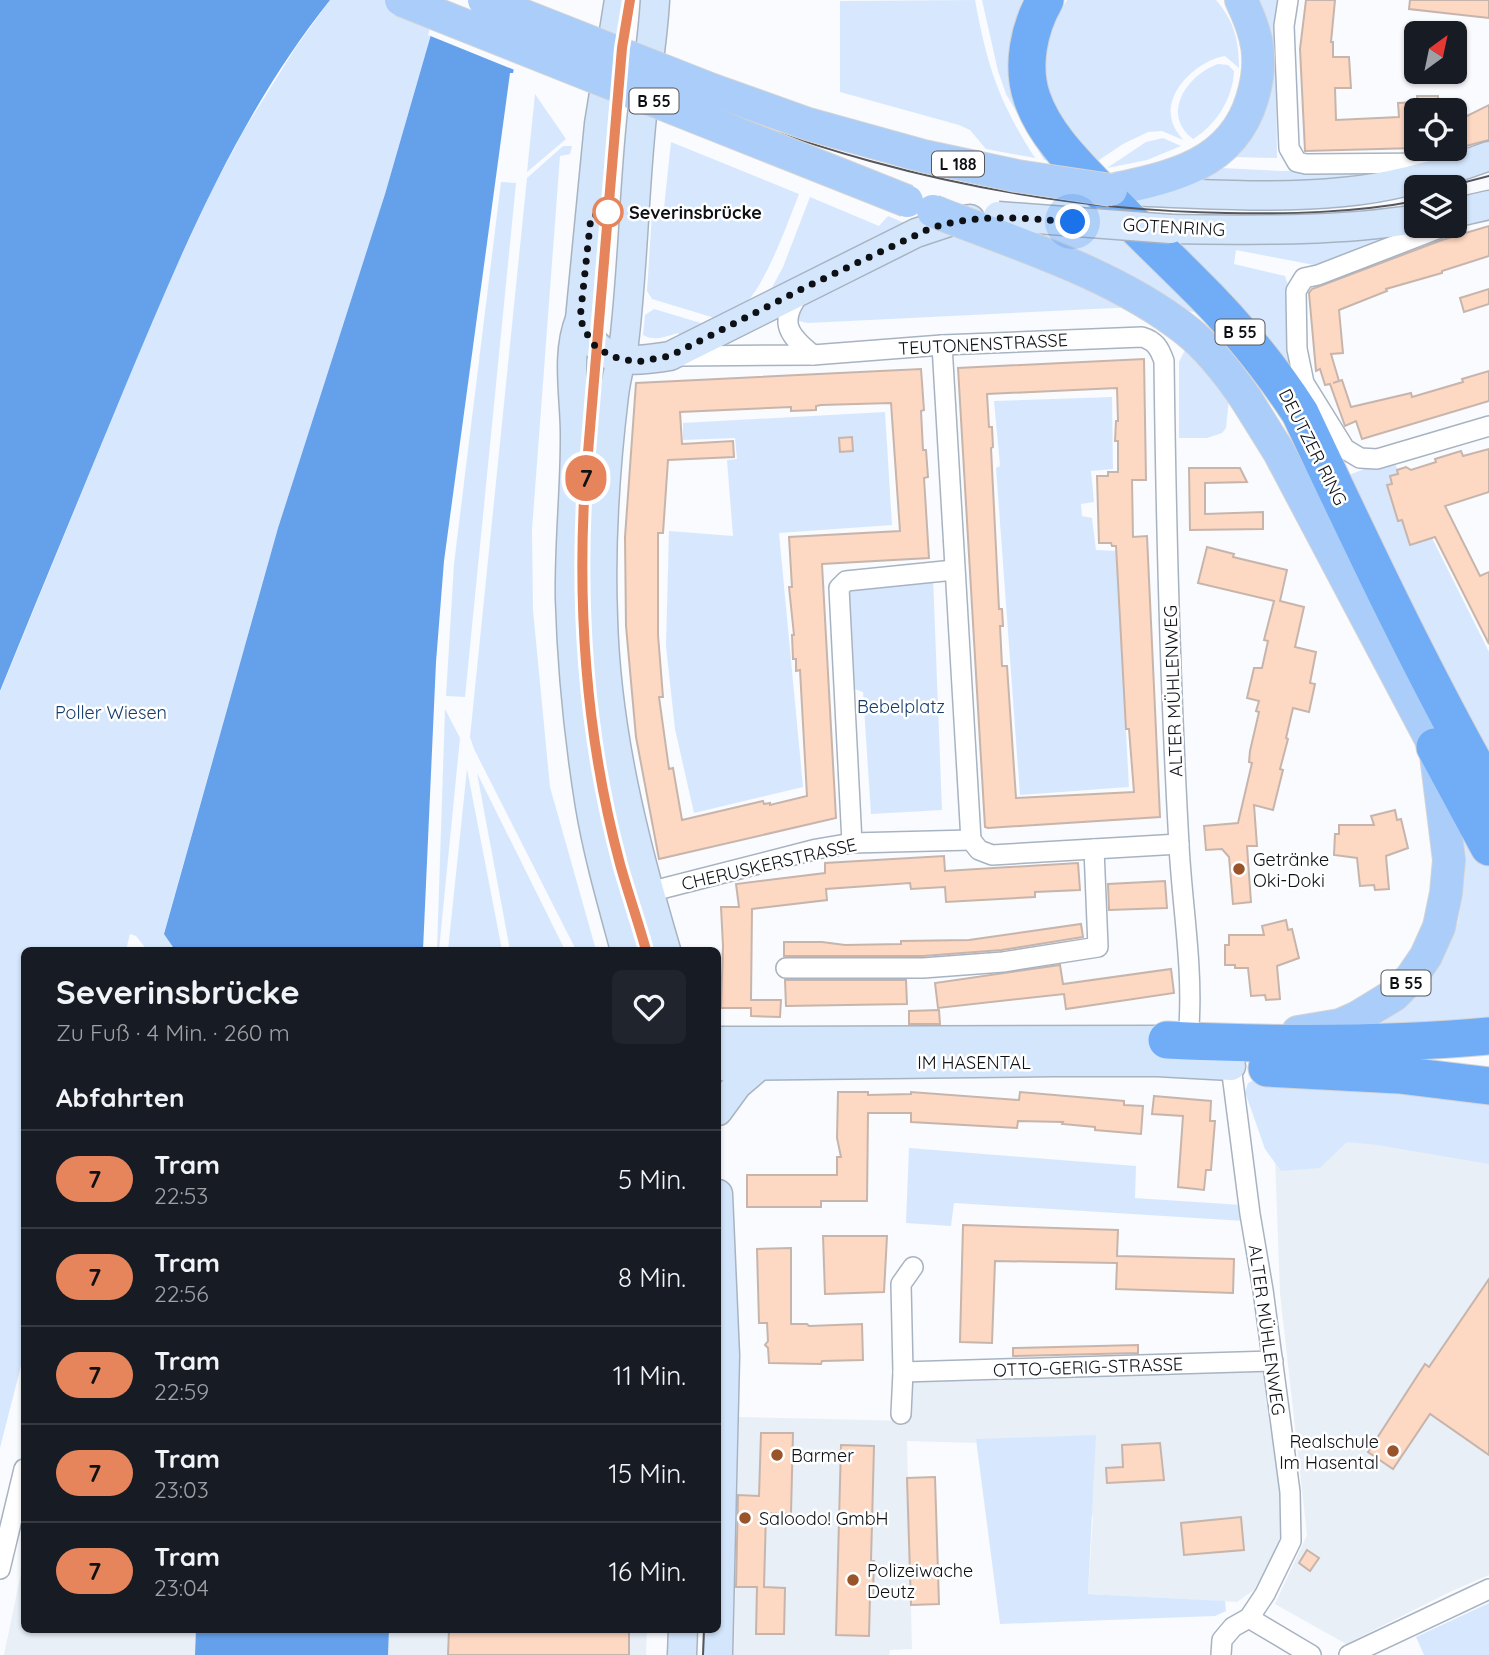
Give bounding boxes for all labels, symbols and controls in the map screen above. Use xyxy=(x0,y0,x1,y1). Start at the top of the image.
north arrow xyxy=(1404,21,1466,84)
map controls xyxy=(1404,21,1467,238)
road number: B 55 xyxy=(630,88,678,114)
button: locate xyxy=(1404,98,1467,161)
road number: L 188 xyxy=(932,152,984,176)
button: layers xyxy=(1404,175,1467,238)
marker: Severinsbrücke xyxy=(593,197,623,227)
place label: Severinsbrücke xyxy=(629,201,762,224)
your location xyxy=(1055,204,1090,239)
street label: GOTENRING xyxy=(1122,213,1226,241)
road number: B 55 xyxy=(1216,320,1264,344)
street label: TEUTONENSTRASSE xyxy=(898,328,1068,360)
street label: DEUTZER RING xyxy=(1274,385,1352,509)
line badge: 7 xyxy=(563,455,609,501)
text: 7 xyxy=(579,463,593,493)
street label: ALTER MÜHLENWEG xyxy=(1159,605,1187,777)
park label: Bebelplatz xyxy=(857,695,945,718)
park label: Poller Wiesen xyxy=(55,701,167,724)
street label: CHERUSKERSTRASSE xyxy=(679,833,859,895)
place label: Getränke Oki-Doki xyxy=(1253,848,1329,892)
marker: Getränke Oki-Doki xyxy=(1231,861,1247,877)
button: heart xyxy=(612,970,686,1044)
road number: B 55 xyxy=(1382,970,1430,995)
text: Severinsbrücke xyxy=(56,971,300,1012)
text: Zu Fuß · 4 Min. · 260 m xyxy=(56,1018,290,1047)
street label: IM HASENTAL xyxy=(917,1051,1031,1074)
text: Abfahrten xyxy=(56,1081,185,1114)
text: Tram xyxy=(154,1148,220,1181)
text: 5 Min. xyxy=(618,1163,686,1196)
text: 7 xyxy=(88,1164,101,1194)
text: 22:53 xyxy=(154,1181,208,1210)
street label: ALTER MÜHLENWEG xyxy=(1244,1243,1290,1417)
text: Tram xyxy=(154,1246,220,1279)
text: 8 Min. xyxy=(618,1261,686,1294)
text: 7 xyxy=(88,1262,101,1292)
text: 22:56 xyxy=(154,1279,209,1308)
text: Tram xyxy=(154,1344,220,1377)
street label: OTTO-GERIG-STRASSE xyxy=(993,1352,1183,1382)
text: 11 Min. xyxy=(613,1359,686,1392)
text: 7 xyxy=(88,1360,101,1390)
text: 22:59 xyxy=(154,1377,209,1406)
place label: Realschule Im Hasental xyxy=(1279,1430,1379,1474)
text: Tram xyxy=(154,1442,220,1475)
marker: Realschule Im Hasental xyxy=(1385,1443,1401,1459)
place label: Barmer xyxy=(791,1444,854,1467)
marker: Barmer xyxy=(769,1447,785,1463)
text: 15 Min. xyxy=(608,1457,686,1490)
text: 7 xyxy=(88,1458,101,1488)
text: 23:03 xyxy=(154,1475,209,1504)
place label: Saloodo! GmbH xyxy=(759,1507,889,1530)
marker: Saloodo! GmbH xyxy=(737,1510,753,1526)
text: Tram xyxy=(154,1540,220,1573)
text: 16 Min. xyxy=(608,1555,686,1588)
text: 7 xyxy=(88,1556,101,1586)
place label: Polizeiwache Deutz xyxy=(867,1559,973,1603)
marker: Polizeiwache Deutz xyxy=(845,1572,861,1588)
text: 23:04 xyxy=(154,1573,209,1602)

